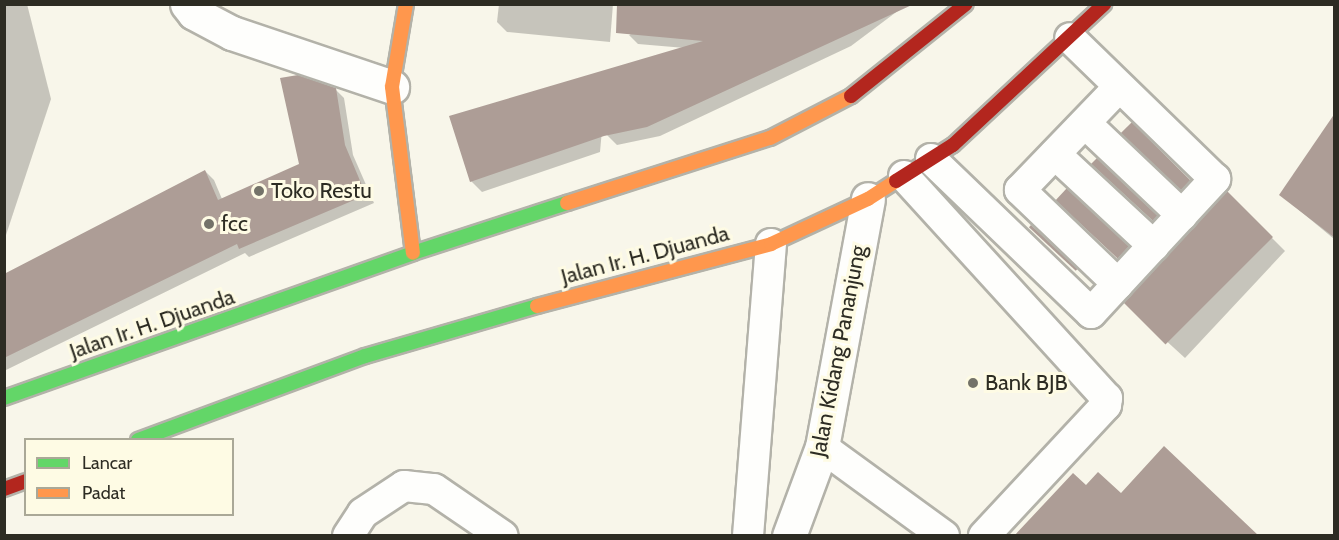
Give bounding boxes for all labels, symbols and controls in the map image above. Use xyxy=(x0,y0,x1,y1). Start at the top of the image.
place label: Toko Restu xyxy=(271,178,372,204)
marker: Toko Restu xyxy=(252,184,266,198)
place label: fcc xyxy=(221,211,248,237)
marker: fcc xyxy=(202,217,216,231)
street label: Jalan Ir. H. Djuanda xyxy=(558,220,732,290)
street label: Jalan Kidang Pananjung xyxy=(805,243,871,459)
street label: Jalan Ir. H. Djuanda xyxy=(66,283,238,365)
place label: Bank BJB xyxy=(985,370,1068,396)
marker: Bank BJB xyxy=(966,376,980,390)
legend xyxy=(24,438,234,516)
text: Lancar xyxy=(82,452,132,474)
text: Padat xyxy=(82,482,125,504)

